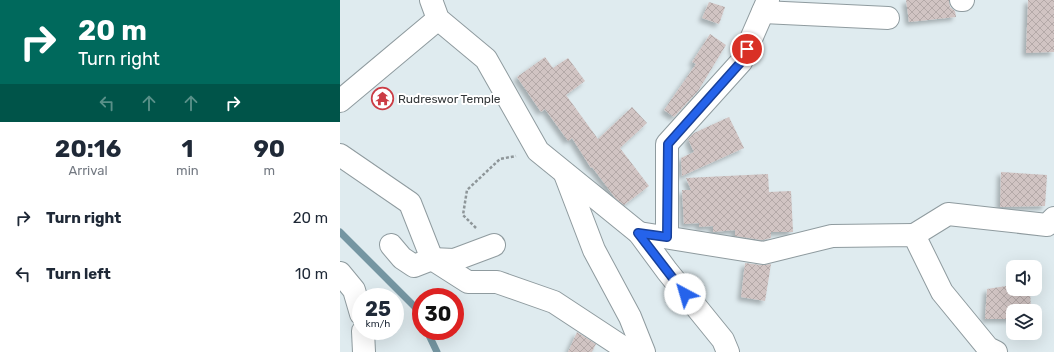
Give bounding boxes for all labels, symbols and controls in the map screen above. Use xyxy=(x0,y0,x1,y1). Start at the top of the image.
text: 20 m xyxy=(78,14,147,47)
icon: right xyxy=(12,16,64,68)
pin xyxy=(730,32,764,66)
icon: arrive xyxy=(736,38,758,60)
text: Turn right xyxy=(78,48,160,70)
temple icon: Rudreswor Temple xyxy=(369,86,395,112)
icon: left xyxy=(96,92,118,114)
icon: ahead xyxy=(138,92,160,114)
icon: ahead xyxy=(180,92,202,114)
icon: right xyxy=(222,92,244,114)
place label: Rudreswor Temple xyxy=(398,92,501,106)
text: 20:16 xyxy=(55,135,121,163)
text: 1 xyxy=(181,135,193,163)
text: 90 xyxy=(253,135,285,163)
text: Arrival xyxy=(69,163,108,178)
text: min xyxy=(176,163,199,178)
text: m xyxy=(264,163,275,178)
icon: right xyxy=(12,207,34,229)
text: Turn right xyxy=(46,209,121,227)
text: 20 m xyxy=(293,209,328,227)
map controls xyxy=(1006,260,1042,340)
button: sound xyxy=(1006,260,1042,296)
icon: left xyxy=(12,263,34,285)
text: Turn left xyxy=(46,265,111,283)
text: 10 m xyxy=(295,265,328,283)
position arrow xyxy=(664,273,706,315)
speed limit sign: 30 xyxy=(412,288,464,340)
text: 25 xyxy=(365,297,391,321)
button: layers xyxy=(1006,304,1042,340)
text: km/h xyxy=(366,318,390,330)

